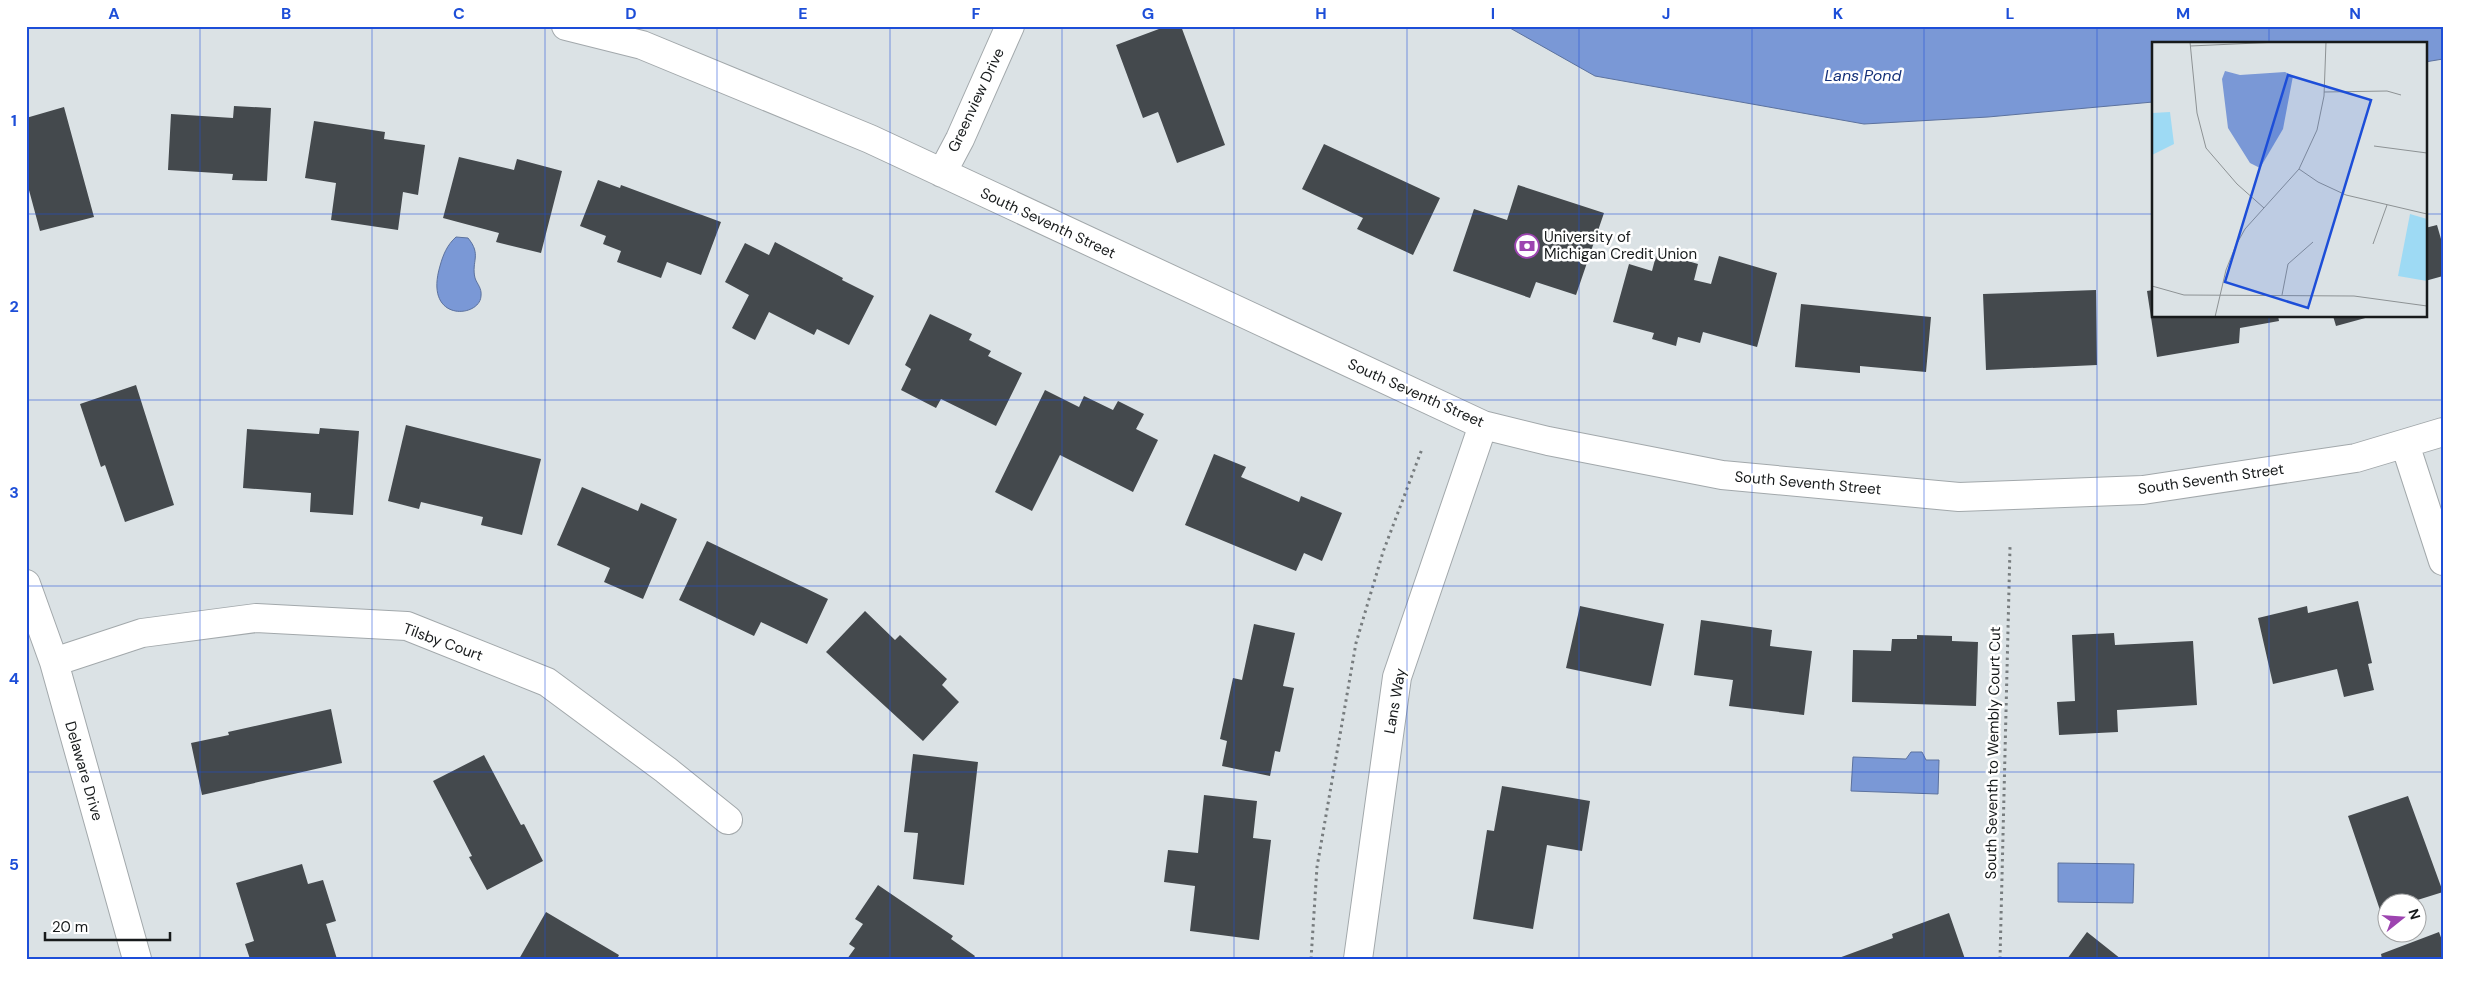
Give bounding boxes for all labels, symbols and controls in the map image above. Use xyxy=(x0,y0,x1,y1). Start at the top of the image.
text: A xyxy=(108,3,120,24)
text: B xyxy=(281,3,291,24)
text: C xyxy=(453,3,465,24)
text: D xyxy=(625,3,637,24)
text: E xyxy=(798,3,808,24)
text: F xyxy=(972,3,981,24)
text: G xyxy=(1142,3,1154,24)
text: H xyxy=(1315,3,1327,24)
text: I xyxy=(1491,3,1495,24)
text: J xyxy=(1662,3,1670,24)
text: K xyxy=(1833,3,1844,24)
text: L xyxy=(2006,3,2015,24)
text: M xyxy=(2176,3,2190,24)
text: N xyxy=(2349,3,2361,24)
inset map xyxy=(2152,42,2426,318)
street label: Greenview Drive xyxy=(943,45,1009,155)
water label: Lans Pond xyxy=(1825,65,1902,86)
text: 1 xyxy=(11,110,17,131)
street label: South Seventh Street xyxy=(977,183,1119,263)
place label: University of Michigan Credit Union xyxy=(1544,227,1697,264)
bank icon: University of Michigan Credit Union xyxy=(1514,233,1540,259)
text: 2 xyxy=(9,296,19,317)
street label: South Seventh Street xyxy=(1345,354,1487,432)
street label: South Seventh Street xyxy=(2137,459,2285,499)
street label: South Seventh Street xyxy=(1734,467,1882,499)
text: 3 xyxy=(9,482,19,503)
street label: Tilsby Court xyxy=(400,618,486,666)
street label: South Seventh to Wembly Court Cut xyxy=(1981,626,2005,880)
street label: Lans Way xyxy=(1379,666,1411,735)
text: 4 xyxy=(9,668,19,689)
street label: Delaware Drive xyxy=(60,719,108,823)
text: 5 xyxy=(9,854,19,875)
north arrow xyxy=(2376,892,2426,942)
text: N xyxy=(2404,907,2425,922)
scale bar xyxy=(45,910,170,942)
text: 20 m xyxy=(52,917,88,937)

